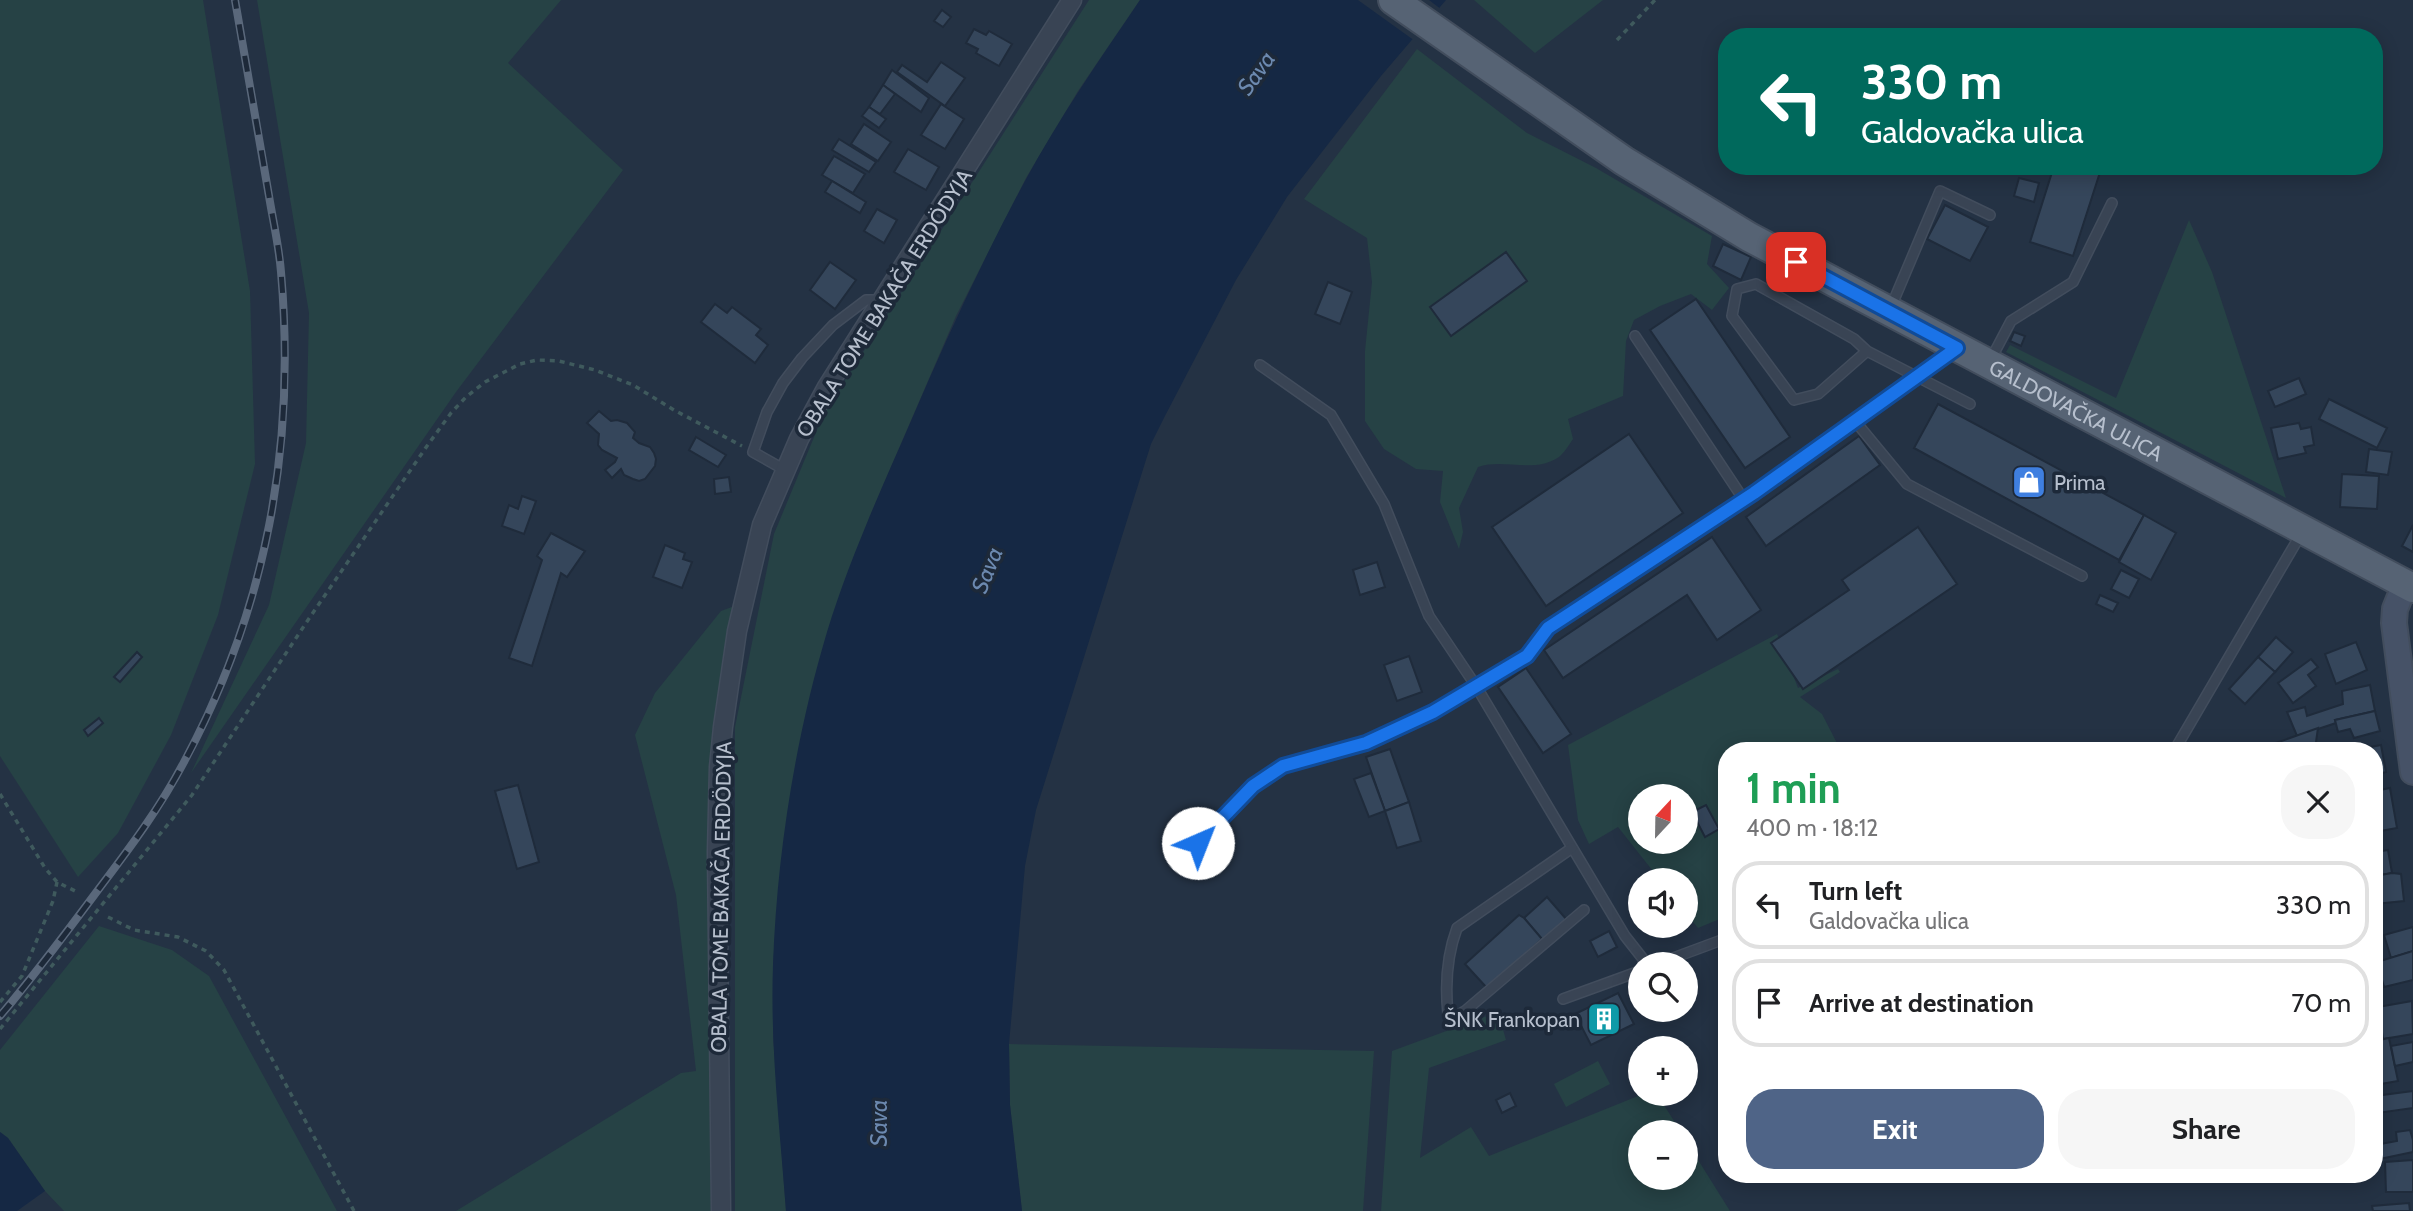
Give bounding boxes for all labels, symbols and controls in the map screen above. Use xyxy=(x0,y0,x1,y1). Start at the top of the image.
water label: Sava xyxy=(1231,46,1281,100)
text: 330 m xyxy=(1861,52,2002,111)
icon: left xyxy=(1746,56,1837,147)
text: Galdovačka ulica xyxy=(1861,112,2084,151)
street label: OBALA TOME BAKAČA ERDÖDYJA xyxy=(791,164,977,442)
pin xyxy=(1766,232,1826,292)
icon: arrive xyxy=(1777,243,1815,281)
street label: GALDOVAČKA ULICA xyxy=(1985,354,2167,466)
shop icon: Prima xyxy=(2010,463,2048,501)
place label: Prima xyxy=(2054,470,2105,495)
water label: Sava xyxy=(965,543,1009,597)
street label: OBALA TOME BAKAČA ERDÖDYJA xyxy=(706,741,736,1053)
text: 1 min xyxy=(1746,762,1841,814)
button: close xyxy=(2281,765,2355,839)
north arrow xyxy=(1628,784,1698,854)
map controls xyxy=(1628,784,1698,1190)
position arrow xyxy=(1161,806,1235,880)
text: 400 m · 18:12 xyxy=(1746,814,1878,842)
button: sound xyxy=(1628,868,1698,938)
text: Turn left xyxy=(1809,875,1902,907)
icon: left xyxy=(1750,886,1788,924)
text: 330 m xyxy=(2276,889,2351,921)
text: Galdovačka ulica xyxy=(1809,907,1969,935)
button: search xyxy=(1628,952,1698,1022)
icon: arrive xyxy=(1750,984,1788,1022)
text: Arrive at destination xyxy=(1809,987,2034,1019)
text: 70 m xyxy=(2291,987,2351,1019)
building icon: ŠNK Frankopan xyxy=(1585,1000,1623,1038)
place label: ŠNK Frankopan xyxy=(1444,1007,1580,1032)
button: + xyxy=(1628,1036,1698,1106)
button: Exit xyxy=(1746,1089,2044,1169)
button: Share xyxy=(2058,1089,2355,1169)
water label: Sava xyxy=(865,1099,893,1147)
button: − xyxy=(1628,1120,1698,1190)

